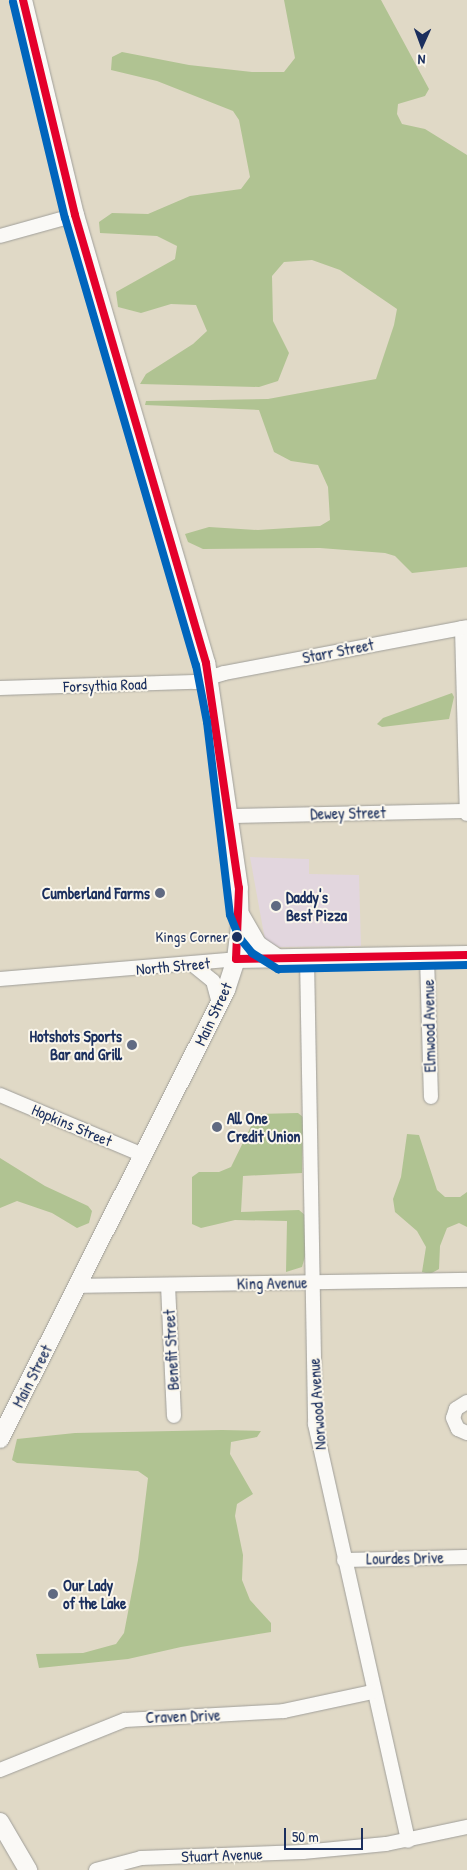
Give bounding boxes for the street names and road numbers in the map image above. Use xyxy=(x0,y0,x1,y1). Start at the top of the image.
street label: Starr Street xyxy=(301,635,375,667)
street label: Forsythia Road xyxy=(63,674,147,696)
street label: Dewey Street xyxy=(310,803,386,823)
street label: North Street xyxy=(135,953,211,979)
street label: Main Street xyxy=(190,979,236,1049)
street label: Elmwood Avenue xyxy=(419,979,439,1073)
street label: Hopkins Street xyxy=(29,1099,115,1151)
street label: King Avenue xyxy=(237,1273,307,1293)
street label: Benefit Street xyxy=(159,1309,183,1391)
street label: Main Street xyxy=(8,1342,56,1410)
street label: Norwood Avenue xyxy=(304,1357,330,1451)
street label: Lourdes Drive xyxy=(366,1548,444,1568)
street label: Craven Drive xyxy=(145,1705,221,1727)
street label: Stuart Avenue xyxy=(181,1844,263,1866)

